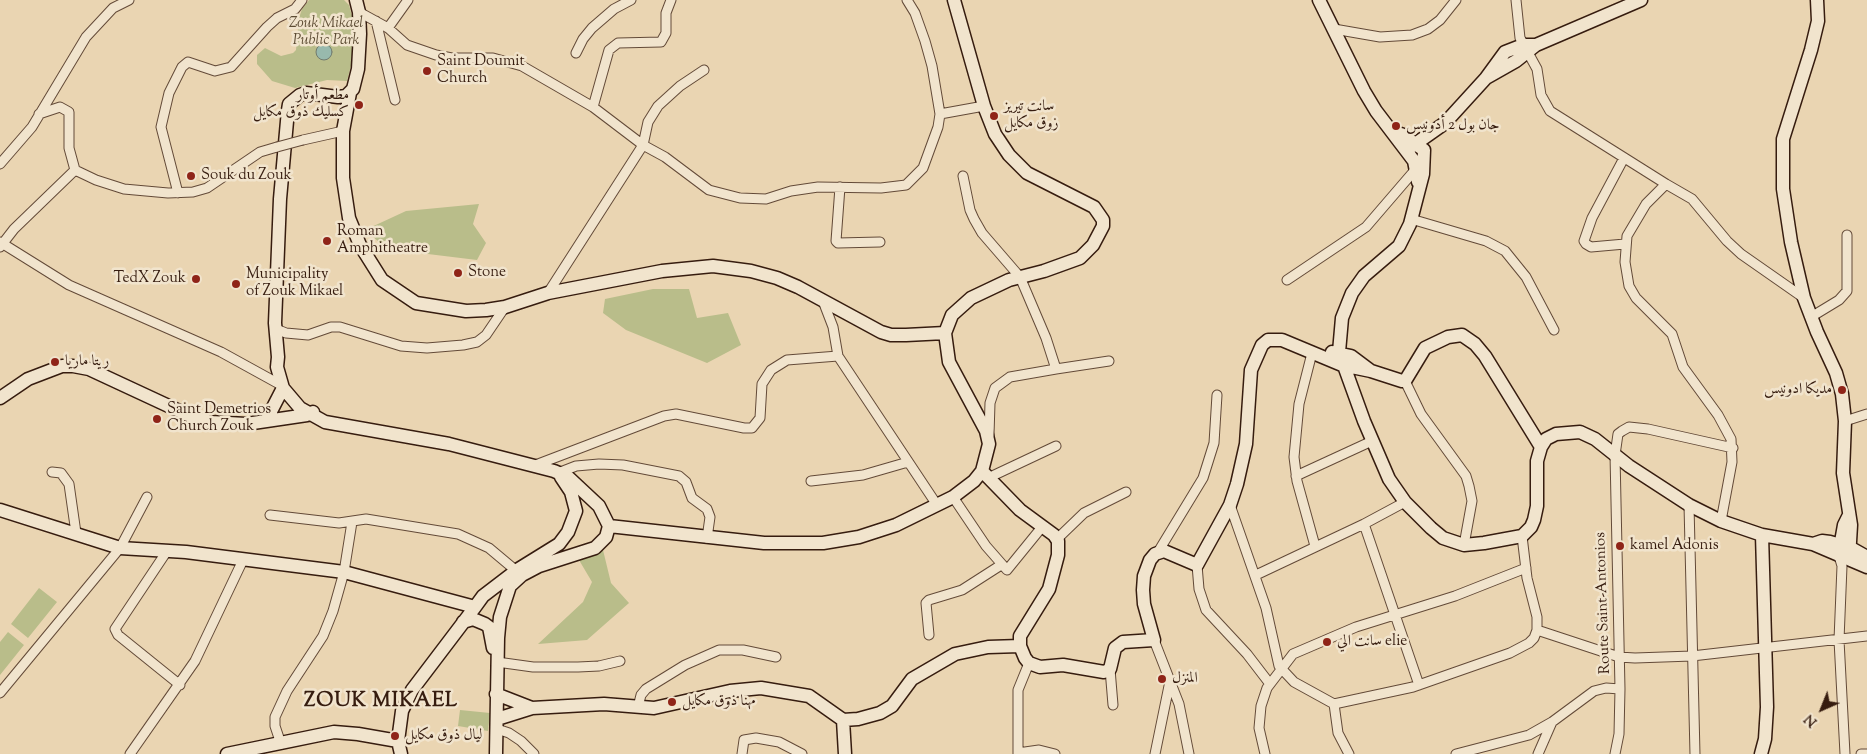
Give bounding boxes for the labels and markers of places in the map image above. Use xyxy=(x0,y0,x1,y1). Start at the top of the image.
place label: Saint Doumit Church xyxy=(437,53,525,88)
marker: Saint Doumit Church xyxy=(421,65,433,77)
place label: مطعم أوتار كسليك ذوق مكايل xyxy=(253,87,349,122)
place label: سانت تيريز زوق مكايل xyxy=(1004,98,1059,133)
marker: مطعم أوتار كسليك ذوق مكايل xyxy=(353,99,365,111)
marker: سانت تيريز زوق مكايل xyxy=(988,110,1000,122)
place label: جان بول 2 أدونيس xyxy=(1406,117,1499,135)
marker: جان بول 2 أدونيس xyxy=(1390,120,1402,132)
place label: Souk du Zouk xyxy=(201,167,292,185)
marker: Souk du Zouk xyxy=(185,170,197,182)
place label: Roman Amphitheatre xyxy=(337,223,428,258)
marker: Roman Amphitheatre xyxy=(321,235,333,247)
place label: Stone xyxy=(468,264,506,282)
place label: Municipality of Zouk Mikael xyxy=(246,266,343,301)
marker: Stone xyxy=(452,267,464,279)
place label: TedX Zouk xyxy=(113,270,186,288)
marker: TedX Zouk xyxy=(190,273,202,285)
marker: Municipality of Zouk Mikael xyxy=(230,278,242,290)
place label: ريتا ماريا xyxy=(65,353,109,371)
marker: ريتا ماريا xyxy=(49,356,61,368)
place label: مديكا ادونيس xyxy=(1764,381,1832,399)
marker: مديكا ادونيس xyxy=(1836,384,1848,396)
place label: Saint Demetrios Church Zouk xyxy=(167,401,271,436)
marker: Saint Demetrios Church Zouk xyxy=(151,413,163,425)
place label: kamel Adonis xyxy=(1630,537,1719,555)
marker: kamel Adonis xyxy=(1614,540,1626,552)
place label: سانت الي elie xyxy=(1337,633,1407,651)
marker: سانت الي elie xyxy=(1321,636,1333,648)
place label: المنزل xyxy=(1172,670,1198,688)
marker: المنزل xyxy=(1156,673,1168,685)
place label: مهنا ذوق مكايل xyxy=(682,693,756,711)
marker: مهنا ذوق مكايل xyxy=(666,696,678,708)
place label: ليال ذوق مكايل xyxy=(405,727,482,745)
marker: ليال ذوق مكايل xyxy=(389,730,401,742)

